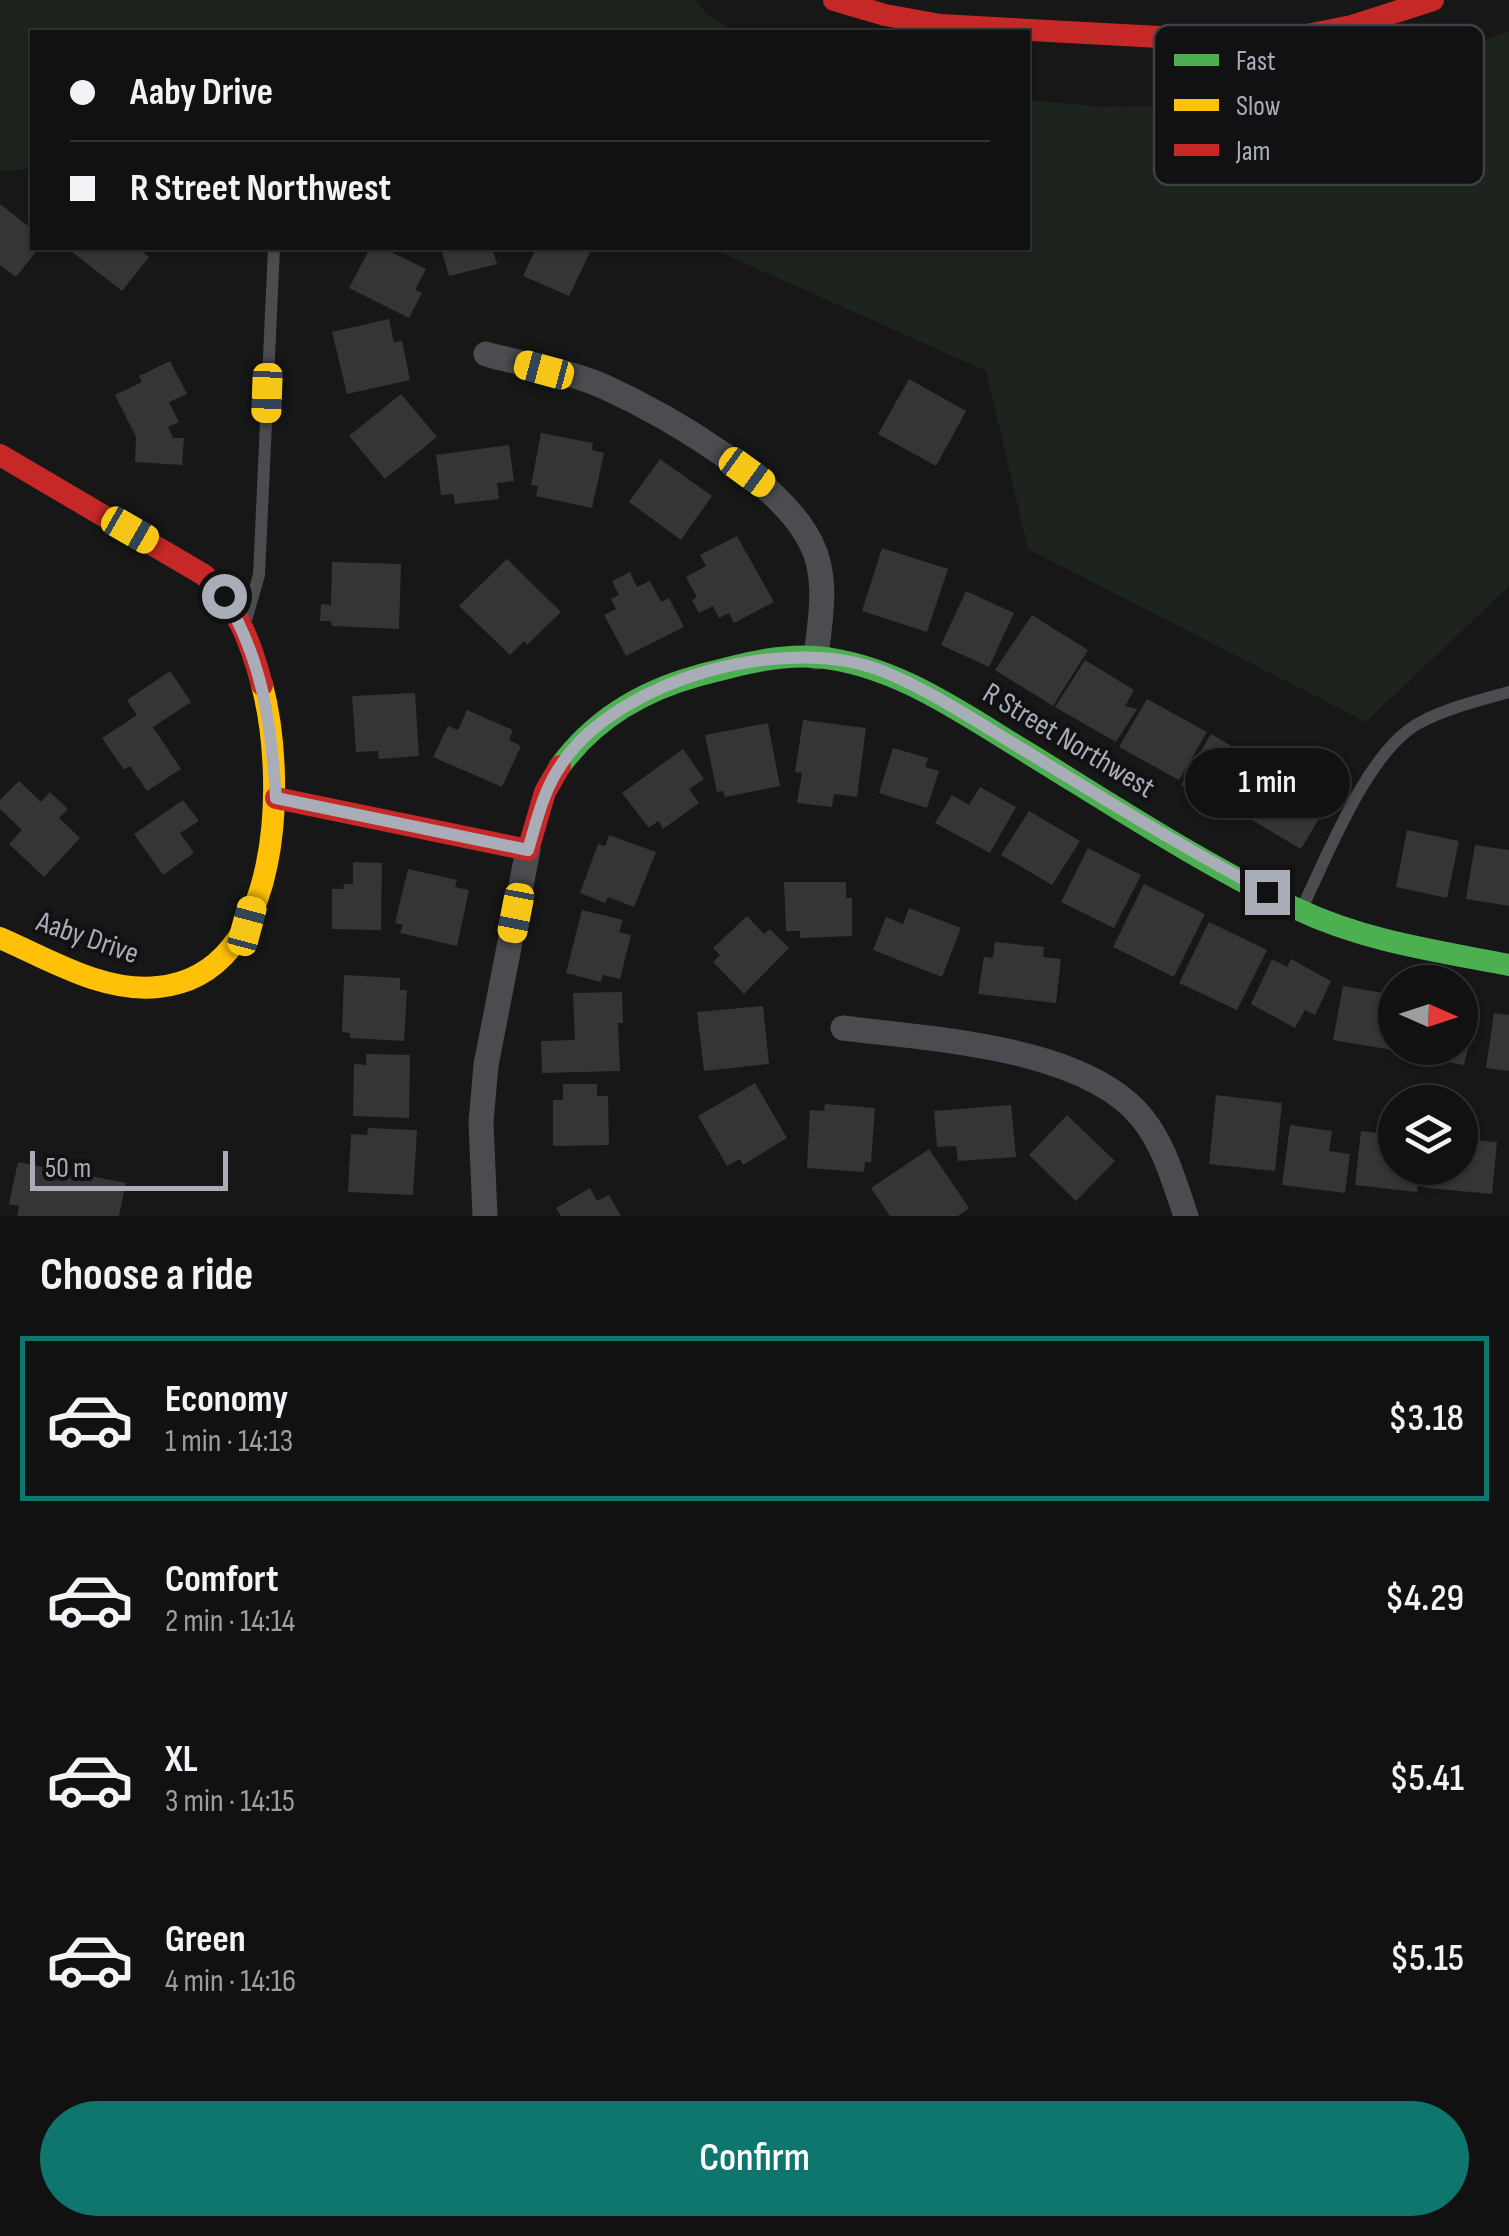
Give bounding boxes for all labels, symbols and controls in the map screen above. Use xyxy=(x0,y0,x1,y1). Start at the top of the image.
legend xyxy=(1154,25,1484,185)
text: Fast xyxy=(1236,45,1275,78)
text: Aaby Drive xyxy=(130,70,273,115)
text: Slow xyxy=(1236,90,1281,123)
text: Jam xyxy=(1235,135,1271,168)
text: R Street Northwest xyxy=(130,166,391,211)
car xyxy=(511,348,577,392)
car xyxy=(251,362,283,424)
car xyxy=(714,442,780,502)
car xyxy=(97,502,163,558)
route start xyxy=(202,574,247,619)
street label: R Street Northwest xyxy=(976,675,1161,806)
callout: 1 min xyxy=(1184,747,1350,817)
text: 1 min xyxy=(1238,763,1297,802)
route end xyxy=(1245,870,1290,915)
car xyxy=(496,881,536,945)
car xyxy=(225,893,269,959)
street label: Aaby Drive xyxy=(31,903,144,972)
north arrow xyxy=(1378,965,1478,1065)
map controls xyxy=(1378,965,1478,1185)
button: layers xyxy=(1378,1085,1478,1185)
scale bar xyxy=(30,1146,228,1190)
text: 50 m xyxy=(45,1152,91,1185)
text: Choose a ride xyxy=(40,1248,253,1303)
icon: car xyxy=(45,1374,135,1464)
text: Economy xyxy=(165,1377,288,1422)
text: $3.18 xyxy=(1388,1396,1464,1441)
text: 1 min · 14:13 xyxy=(165,1422,293,1461)
icon: car xyxy=(45,1554,135,1644)
text: Comfort xyxy=(165,1557,279,1602)
text: $4.29 xyxy=(1385,1576,1464,1621)
text: 2 min · 14:14 xyxy=(165,1602,295,1641)
icon: car xyxy=(45,1734,135,1824)
text: XL xyxy=(165,1737,198,1782)
text: $5.41 xyxy=(1389,1756,1464,1801)
text: 3 min · 14:15 xyxy=(165,1782,295,1821)
icon: car xyxy=(45,1914,135,2004)
text: Green xyxy=(165,1917,246,1962)
text: $5.15 xyxy=(1390,1936,1464,1981)
text: 4 min · 14:16 xyxy=(165,1962,296,2001)
button: Confirm xyxy=(40,2101,1469,2216)

